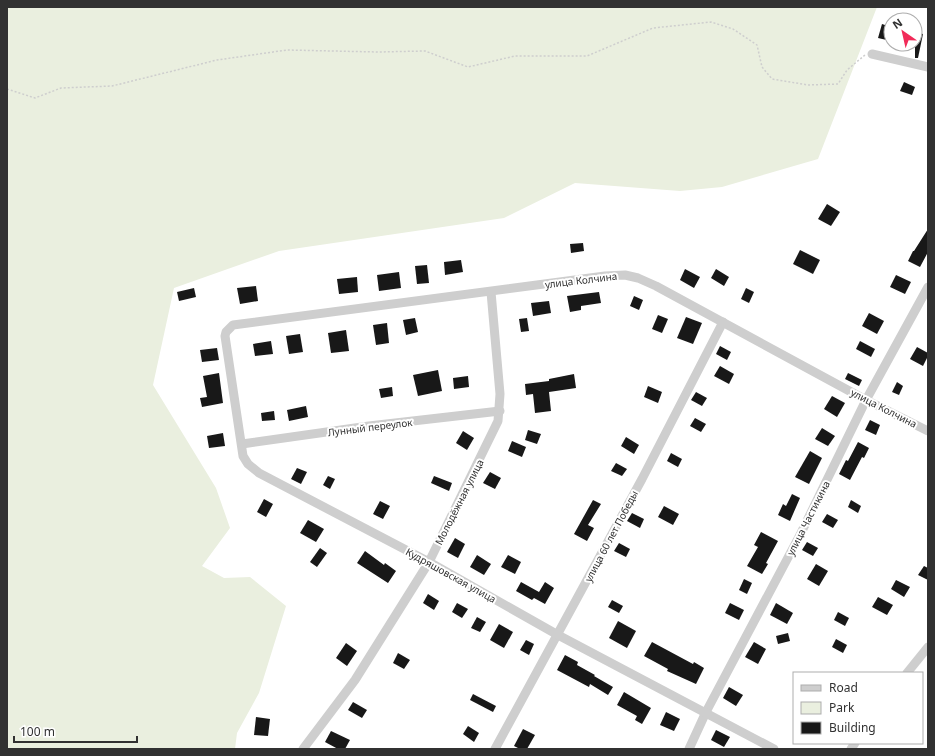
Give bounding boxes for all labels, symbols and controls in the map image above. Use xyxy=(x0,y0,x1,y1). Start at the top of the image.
north arrow xyxy=(883,12,923,52)
text: N xyxy=(889,15,905,32)
street label: улица Колчина xyxy=(544,269,618,291)
street label: улица Колчина xyxy=(848,385,920,431)
street label: Лунный переулок xyxy=(327,415,414,439)
street label: Молодёжная улица xyxy=(431,457,487,547)
street label: улица Частикина xyxy=(783,478,833,558)
street label: улица 60 лет Победы xyxy=(581,488,641,584)
street label: Кудряшовская улица xyxy=(403,544,499,606)
legend xyxy=(793,672,923,744)
text: Road xyxy=(829,679,858,696)
text: Park xyxy=(829,699,855,716)
scale bar xyxy=(14,718,137,744)
text: Building xyxy=(829,719,876,736)
text: 100 m xyxy=(20,723,55,740)

